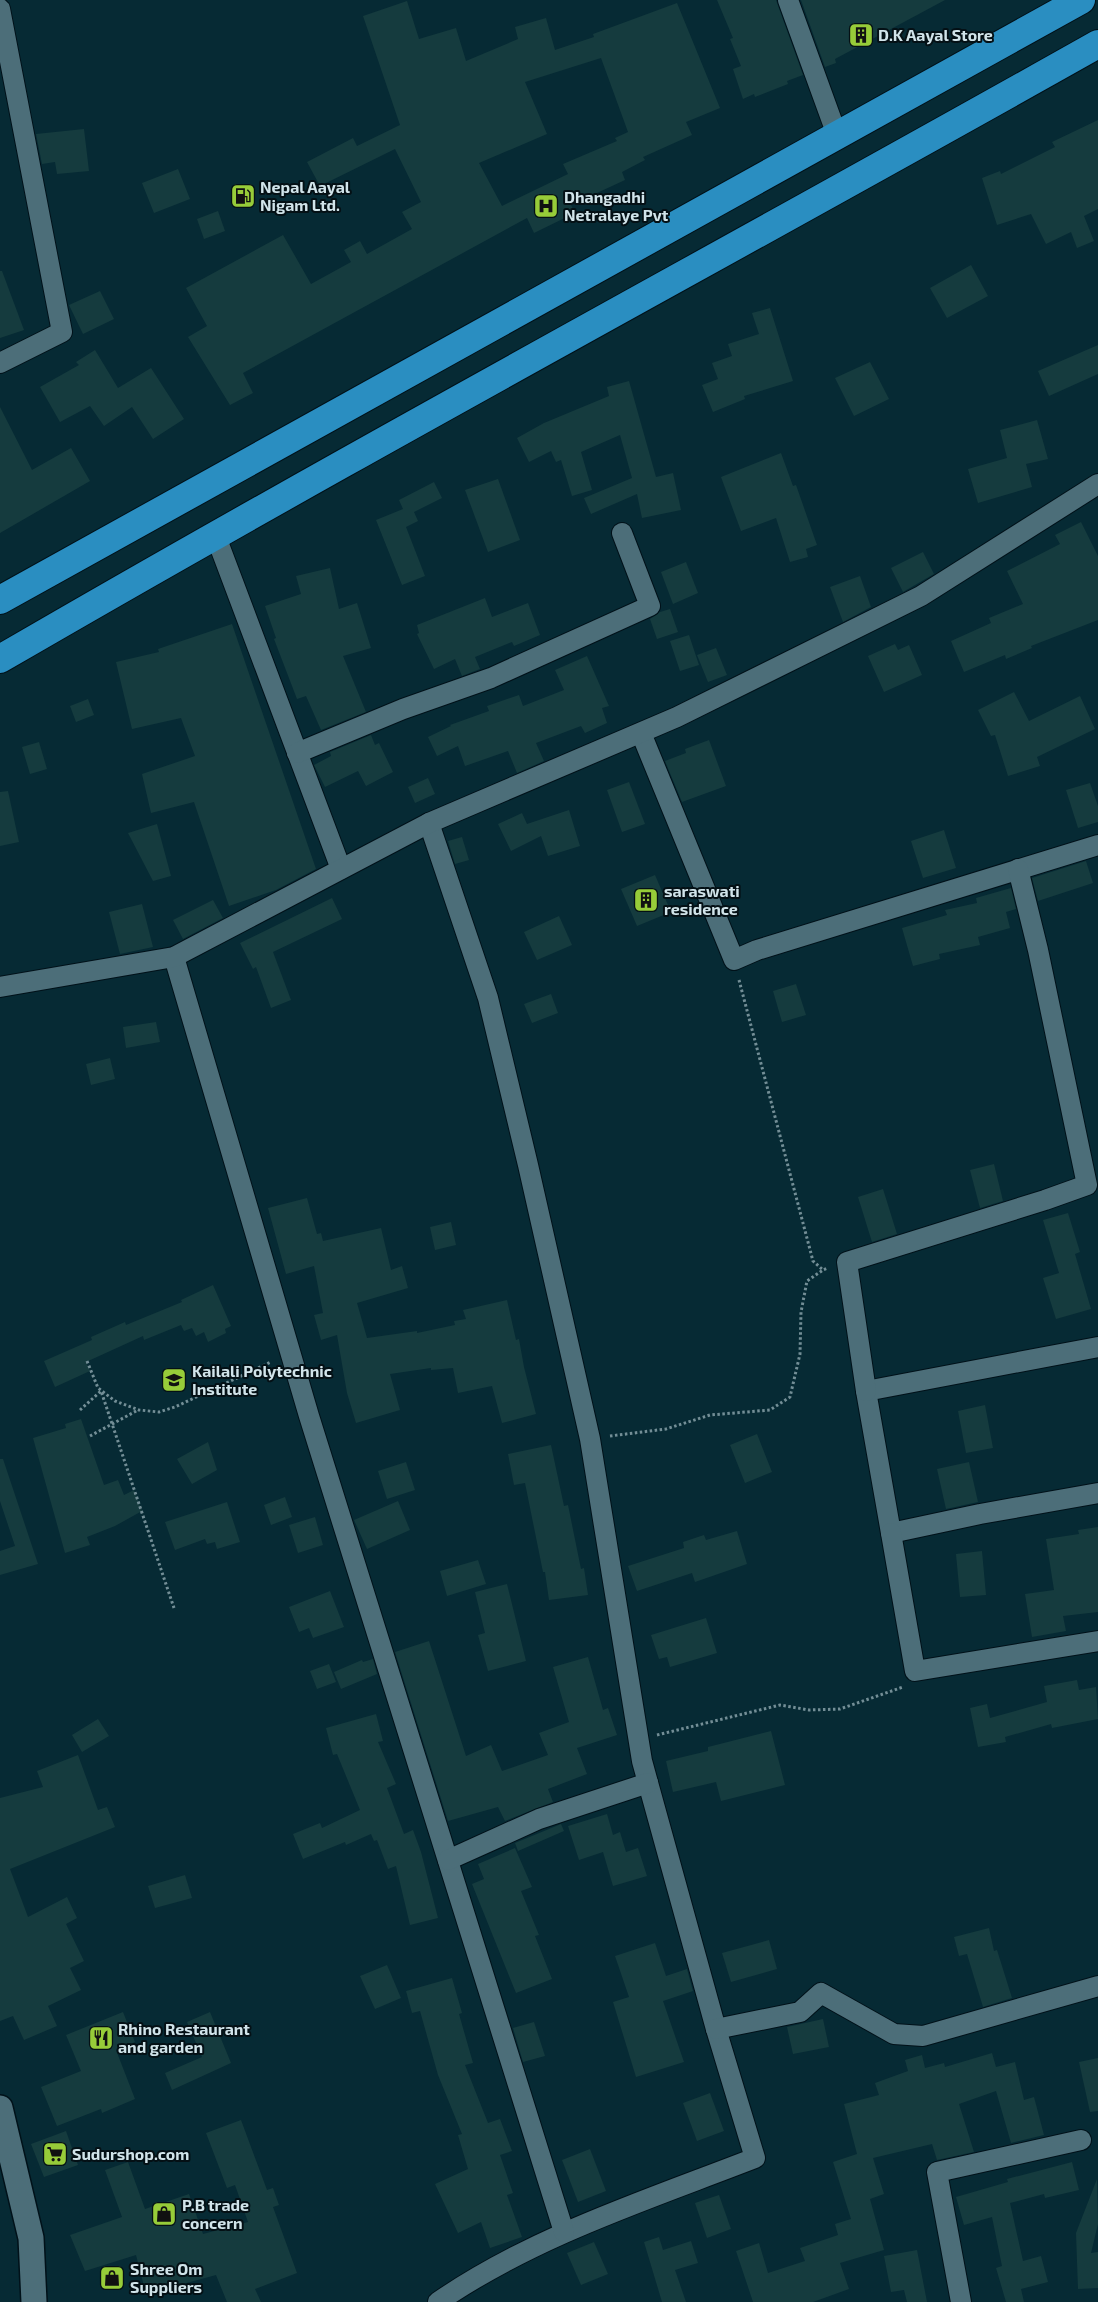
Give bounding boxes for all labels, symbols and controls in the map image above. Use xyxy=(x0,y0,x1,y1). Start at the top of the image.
building icon: D.K Aayal Store xyxy=(848,22,874,48)
place label: D.K Aayal Store xyxy=(878,25,993,45)
place label: Nepal Aayal Nigam Ltd. xyxy=(260,177,351,214)
fuel station icon: Nepal Aayal Nigam Ltd. xyxy=(230,183,256,209)
place label: Dhangadhi Netralaye Pvt xyxy=(564,187,669,225)
hospital icon: Dhangadhi Netralaye Pvt xyxy=(533,193,559,219)
place label: saraswati residence xyxy=(664,881,740,918)
building icon: saraswati residence xyxy=(633,887,659,913)
place label: Kailali Polytechnic Institute xyxy=(192,1361,332,1398)
school or university icon: Kailali Polytechnic Institute xyxy=(161,1367,187,1393)
place label: Rhino Restaurant and garden xyxy=(118,2019,250,2056)
restaurant icon: Rhino Restaurant and garden xyxy=(88,2025,114,2051)
supermarket icon: Sudurshop.com xyxy=(42,2141,68,2167)
place label: Sudurshop.com xyxy=(72,2144,189,2163)
place label: P.B trade concern xyxy=(182,2195,249,2232)
shop icon: P.B trade concern xyxy=(151,2201,177,2227)
place label: Shree Om Suppliers xyxy=(130,2259,202,2296)
shop icon: Shree Om Suppliers xyxy=(99,2265,125,2291)

